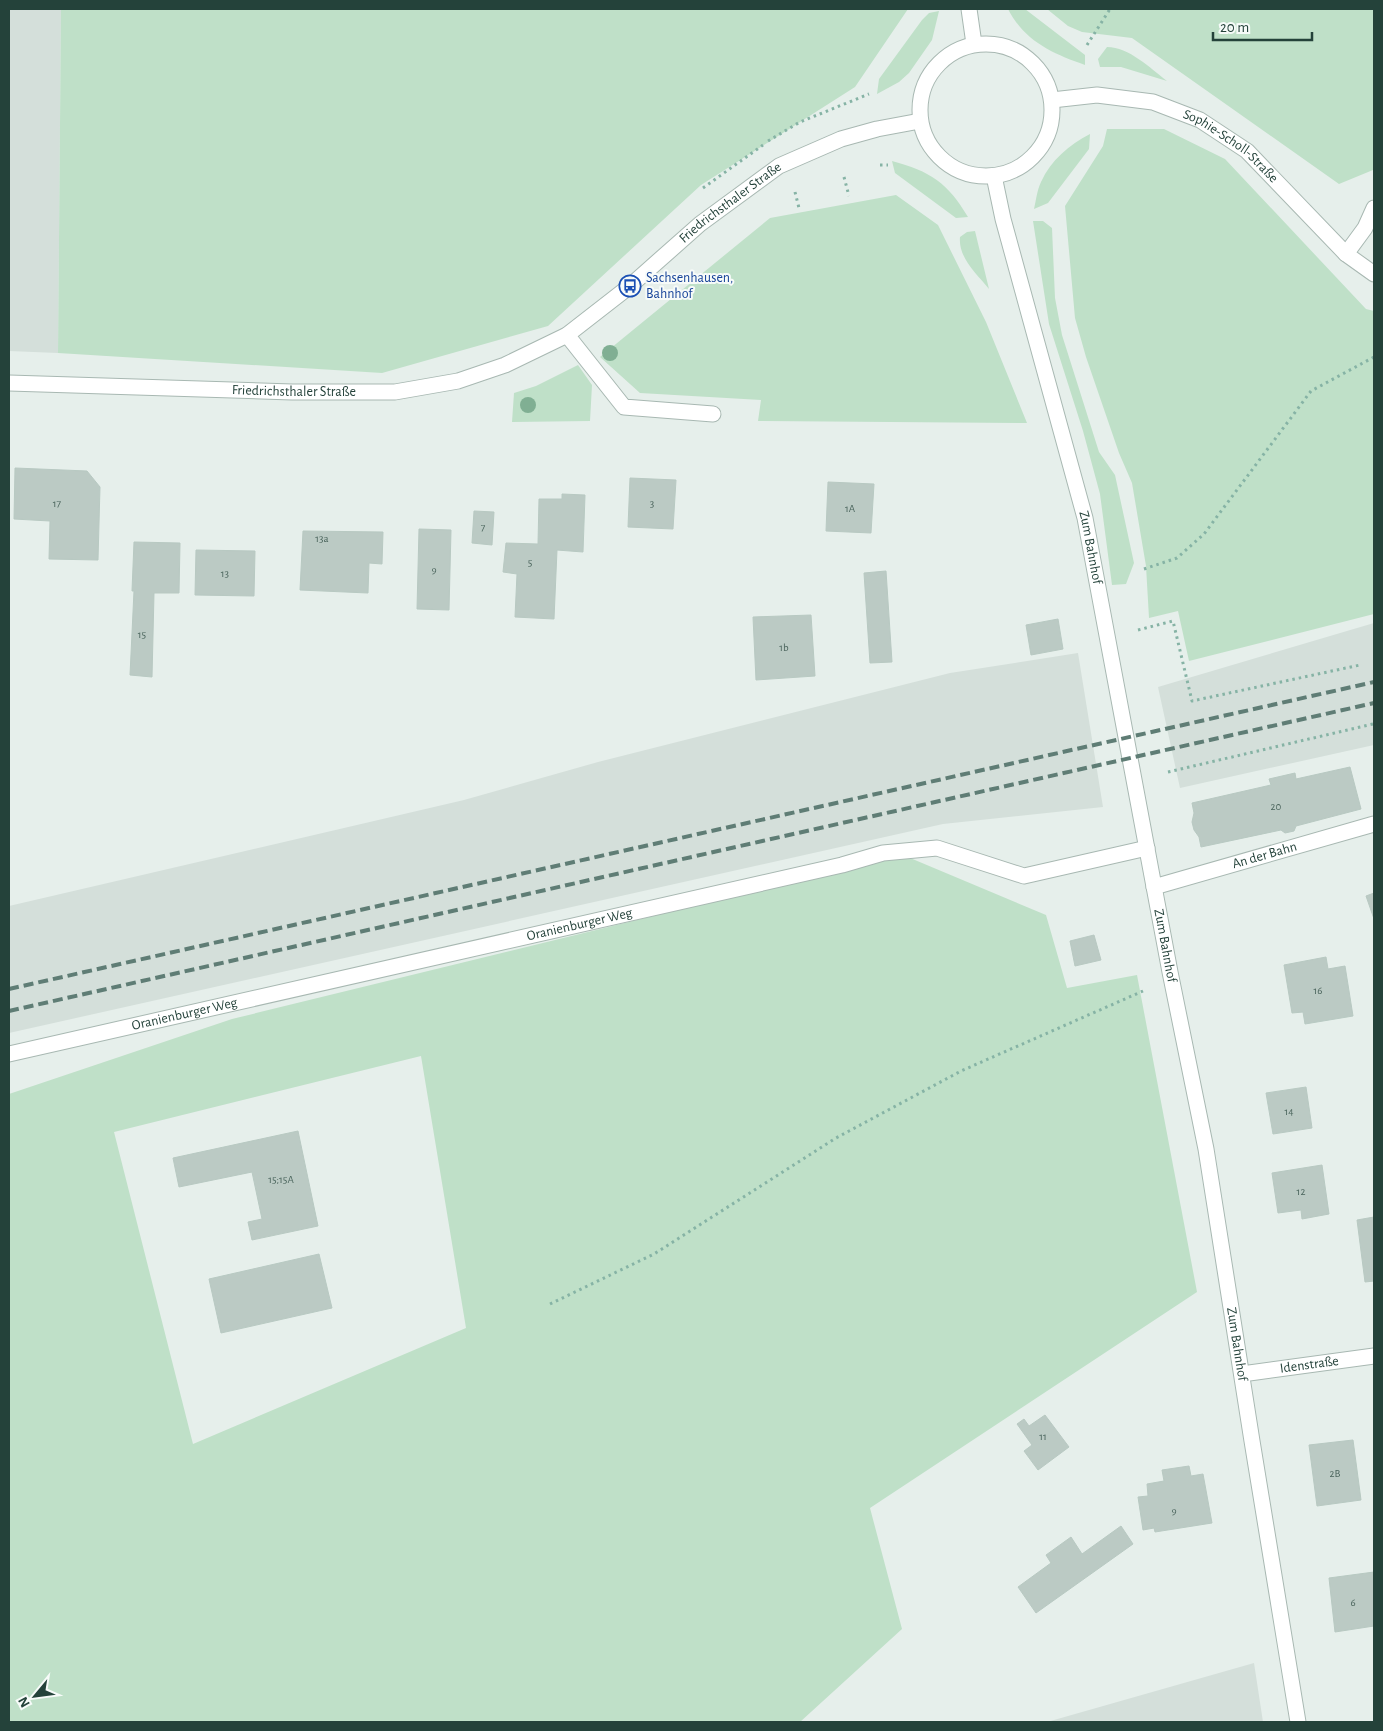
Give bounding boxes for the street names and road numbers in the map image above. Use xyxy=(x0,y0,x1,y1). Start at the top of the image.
street label: Sophie-Scholl-Straße xyxy=(1181,107,1281,186)
street label: Friedrichsthaler Straße xyxy=(677,160,784,246)
street label: Friedrichsthaler Straße xyxy=(232,383,356,399)
street label: Zum Bahnhof xyxy=(1076,509,1104,586)
street label: An der Bahn xyxy=(1231,839,1298,871)
street label: Oranienburger Weg xyxy=(525,906,634,943)
street label: Zum Bahnhof xyxy=(1151,908,1179,984)
street label: Oranienburger Weg xyxy=(130,995,239,1033)
street label: Zum Bahnhof xyxy=(1224,1306,1250,1383)
street label: Idenstraße xyxy=(1279,1354,1340,1376)

